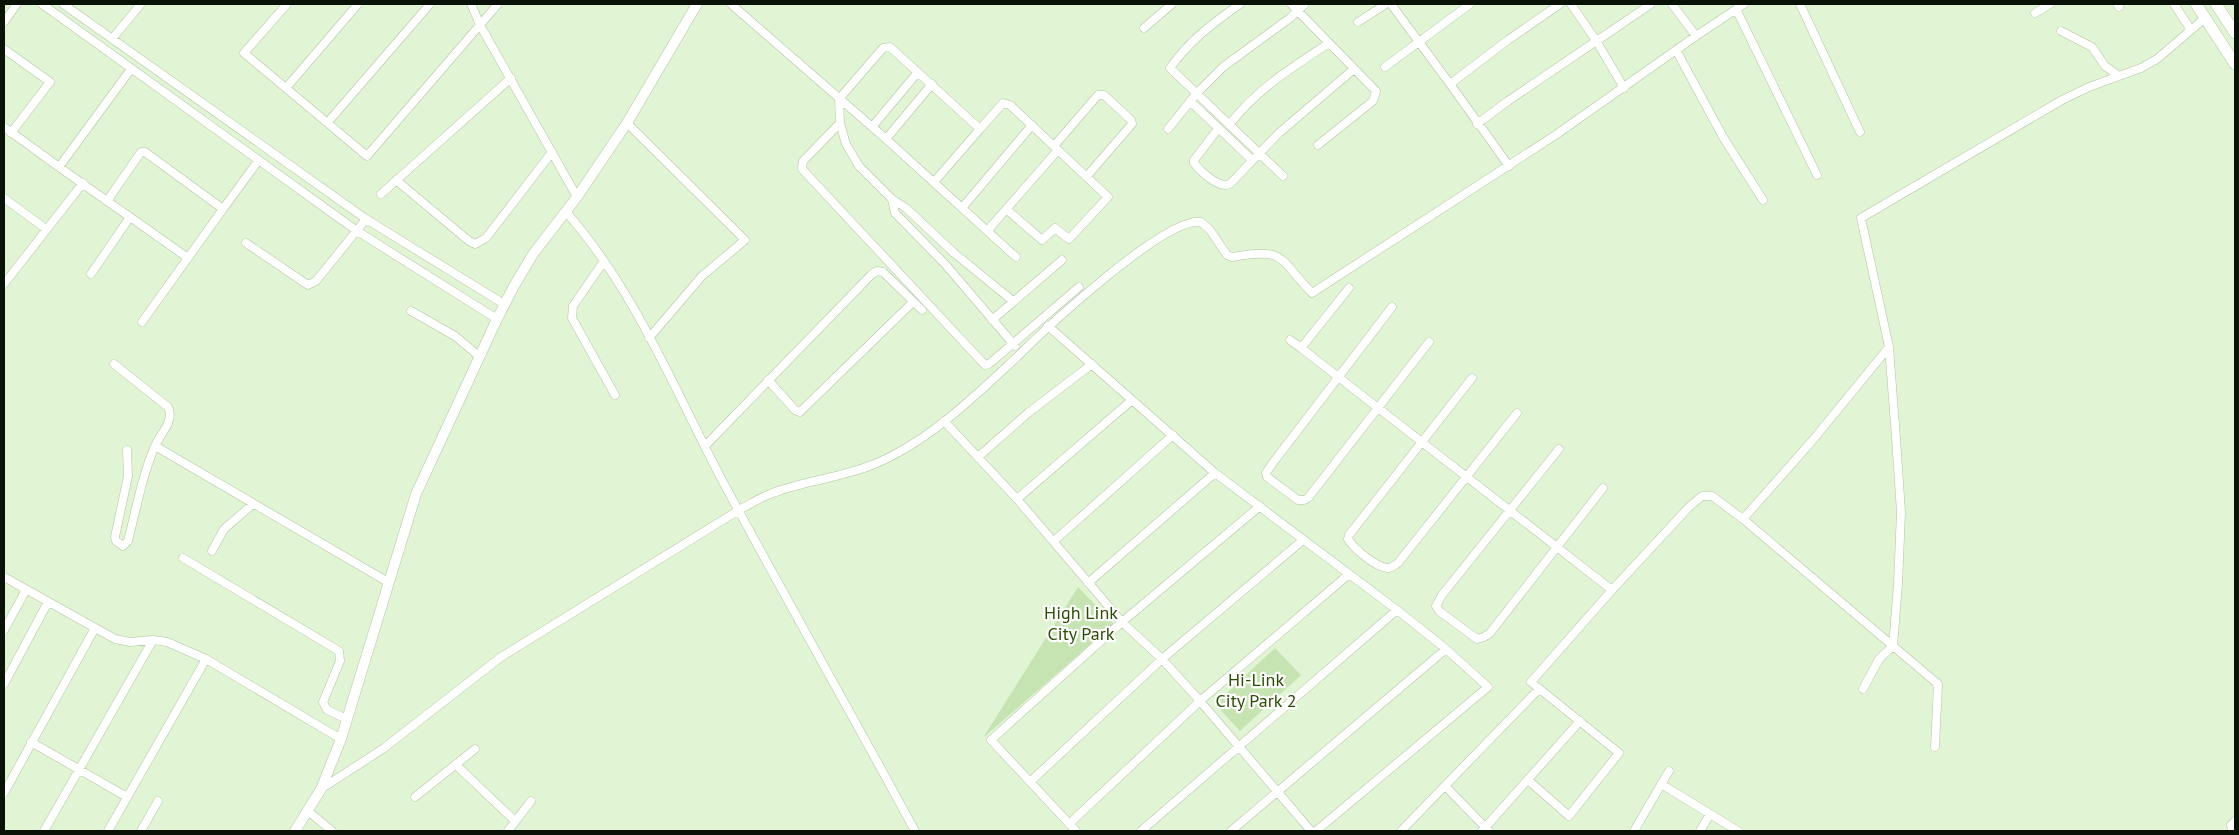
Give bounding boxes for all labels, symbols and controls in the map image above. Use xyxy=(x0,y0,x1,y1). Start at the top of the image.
park label: High Link City Park xyxy=(1044,601,1118,645)
park label: Hi-Link City Park 2 xyxy=(1216,668,1296,712)

